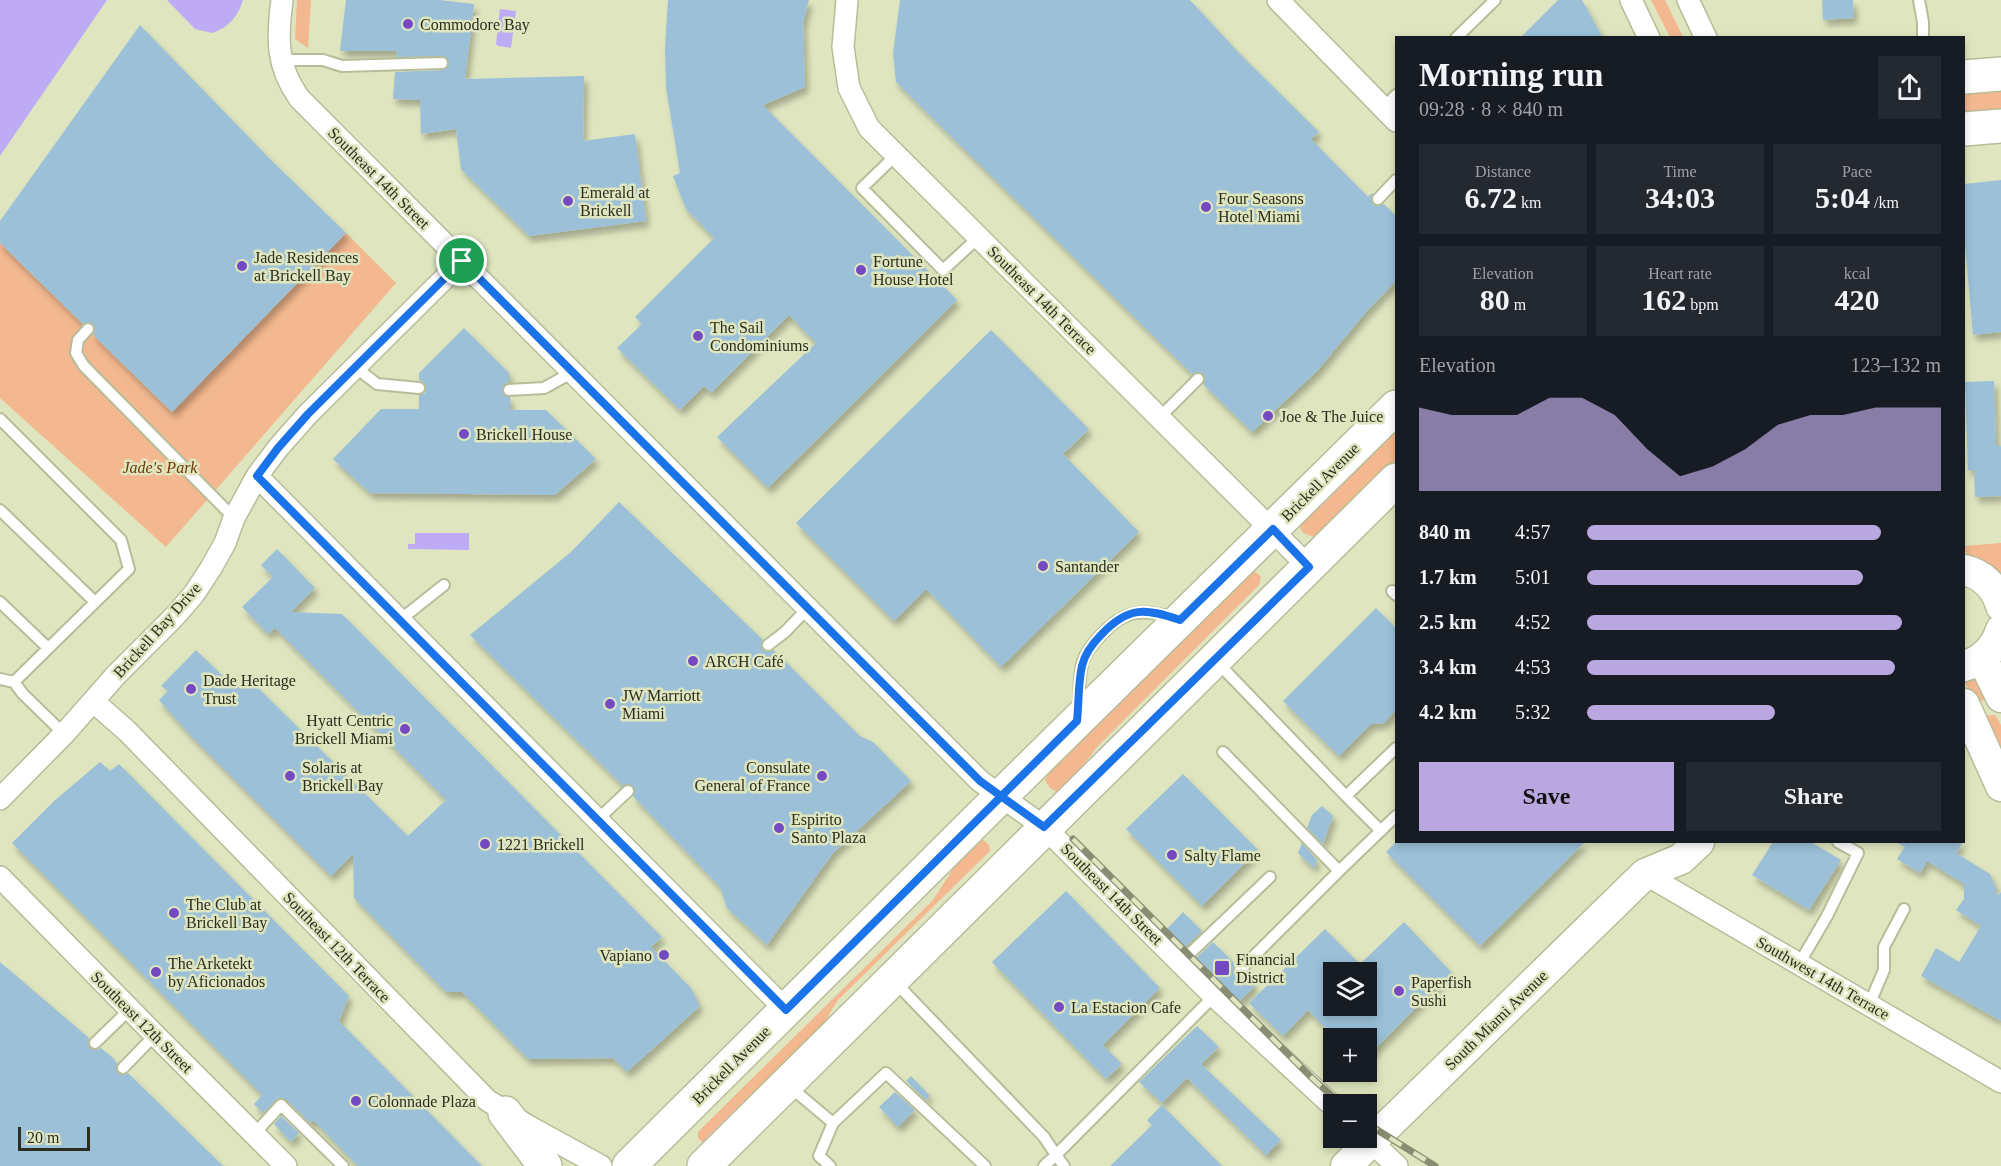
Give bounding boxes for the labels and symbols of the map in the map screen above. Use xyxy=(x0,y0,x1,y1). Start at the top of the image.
place label: Commodore Bay xyxy=(420,16,530,34)
marker: Commodore Bay xyxy=(401,17,415,31)
street label: Southeast 14th Street xyxy=(325,124,433,232)
place label: Emerald at Brickell xyxy=(580,184,650,219)
place label: Four Seasons Hotel Miami xyxy=(1218,190,1304,225)
marker: Emerald at Brickell xyxy=(561,194,575,208)
marker: Four Seasons Hotel Miami xyxy=(1199,200,1213,214)
pin xyxy=(436,235,487,286)
street label: Southeast 14th Terrace xyxy=(984,242,1100,358)
place label: Jade Residences at Brickell Bay xyxy=(254,249,358,285)
place label: Fortune House Hotel xyxy=(873,253,954,288)
marker: Jade Residences at Brickell Bay xyxy=(235,259,249,273)
marker: Fortune House Hotel xyxy=(854,263,868,277)
place label: The Sail Condominiums xyxy=(710,319,809,354)
marker: The Sail Condominiums xyxy=(691,329,705,343)
place label: Joe & The Juice xyxy=(1280,408,1383,425)
marker: Joe & The Juice xyxy=(1261,409,1275,423)
place label: Brickell House xyxy=(476,426,572,443)
marker: Brickell House xyxy=(457,427,471,441)
street label: Brickell Avenue xyxy=(1277,439,1363,525)
park label: Jade's Park xyxy=(123,459,198,476)
place label: Santander xyxy=(1055,558,1120,575)
marker: Santander xyxy=(1036,559,1050,573)
street label: Brickell Bay Drive xyxy=(110,579,205,682)
place label: ARCH Café xyxy=(705,653,784,670)
marker: ARCH Café xyxy=(686,654,700,668)
place label: Dade Heritage Trust xyxy=(203,672,296,707)
marker: Dade Heritage Trust xyxy=(184,682,198,696)
place label: JW Marriott Miami xyxy=(622,687,701,722)
marker: JW Marriott Miami xyxy=(603,697,617,711)
place label: Hyatt Centric Brickell Miami xyxy=(295,712,394,747)
marker: Hyatt Centric Brickell Miami xyxy=(398,722,412,736)
place label: Solaris at Brickell Bay xyxy=(302,759,383,795)
place label: Consulate General of France xyxy=(695,759,810,794)
marker: Solaris at Brickell Bay xyxy=(283,769,297,783)
marker: Consulate General of France xyxy=(815,769,829,783)
place label: Espirito Santo Plaza xyxy=(791,811,866,846)
marker: Espirito Santo Plaza xyxy=(772,821,786,835)
place label: 1221 Brickell xyxy=(497,836,585,853)
marker: 1221 Brickell xyxy=(478,837,492,851)
street label: Southeast 14th Street xyxy=(1058,840,1166,948)
place label: Salty Flame xyxy=(1184,847,1261,865)
marker: Salty Flame xyxy=(1165,848,1179,862)
street label: Southeast 12th Terrace xyxy=(280,889,394,1005)
place label: The Club at Brickell Bay xyxy=(186,896,267,932)
marker: The Club at Brickell Bay xyxy=(167,906,181,920)
street label: Southwest 14th Terrace xyxy=(1754,933,1892,1023)
place label: Vapiano xyxy=(600,947,652,965)
marker: Vapiano xyxy=(657,948,671,962)
place label: Financial District xyxy=(1236,951,1296,986)
place label: The Arketekt by Aficionados xyxy=(168,955,265,991)
marker: Financial District xyxy=(1213,959,1231,977)
marker: The Arketekt by Aficionados xyxy=(149,965,163,979)
street label: South Miami Avenue xyxy=(1441,967,1551,1073)
street label: Southeast 12th Street xyxy=(88,968,196,1076)
place label: Paperfish Sushi xyxy=(1411,974,1471,1009)
marker: Paperfish Sushi xyxy=(1392,984,1406,998)
place label: La Estacion Cafe xyxy=(1071,999,1181,1016)
marker: La Estacion Cafe xyxy=(1052,1000,1066,1014)
street label: Brickell Avenue xyxy=(688,1022,774,1108)
place label: Colonnade Plaza xyxy=(368,1093,476,1110)
marker: Colonnade Plaza xyxy=(349,1094,363,1108)
scale bar xyxy=(18,1124,90,1152)

